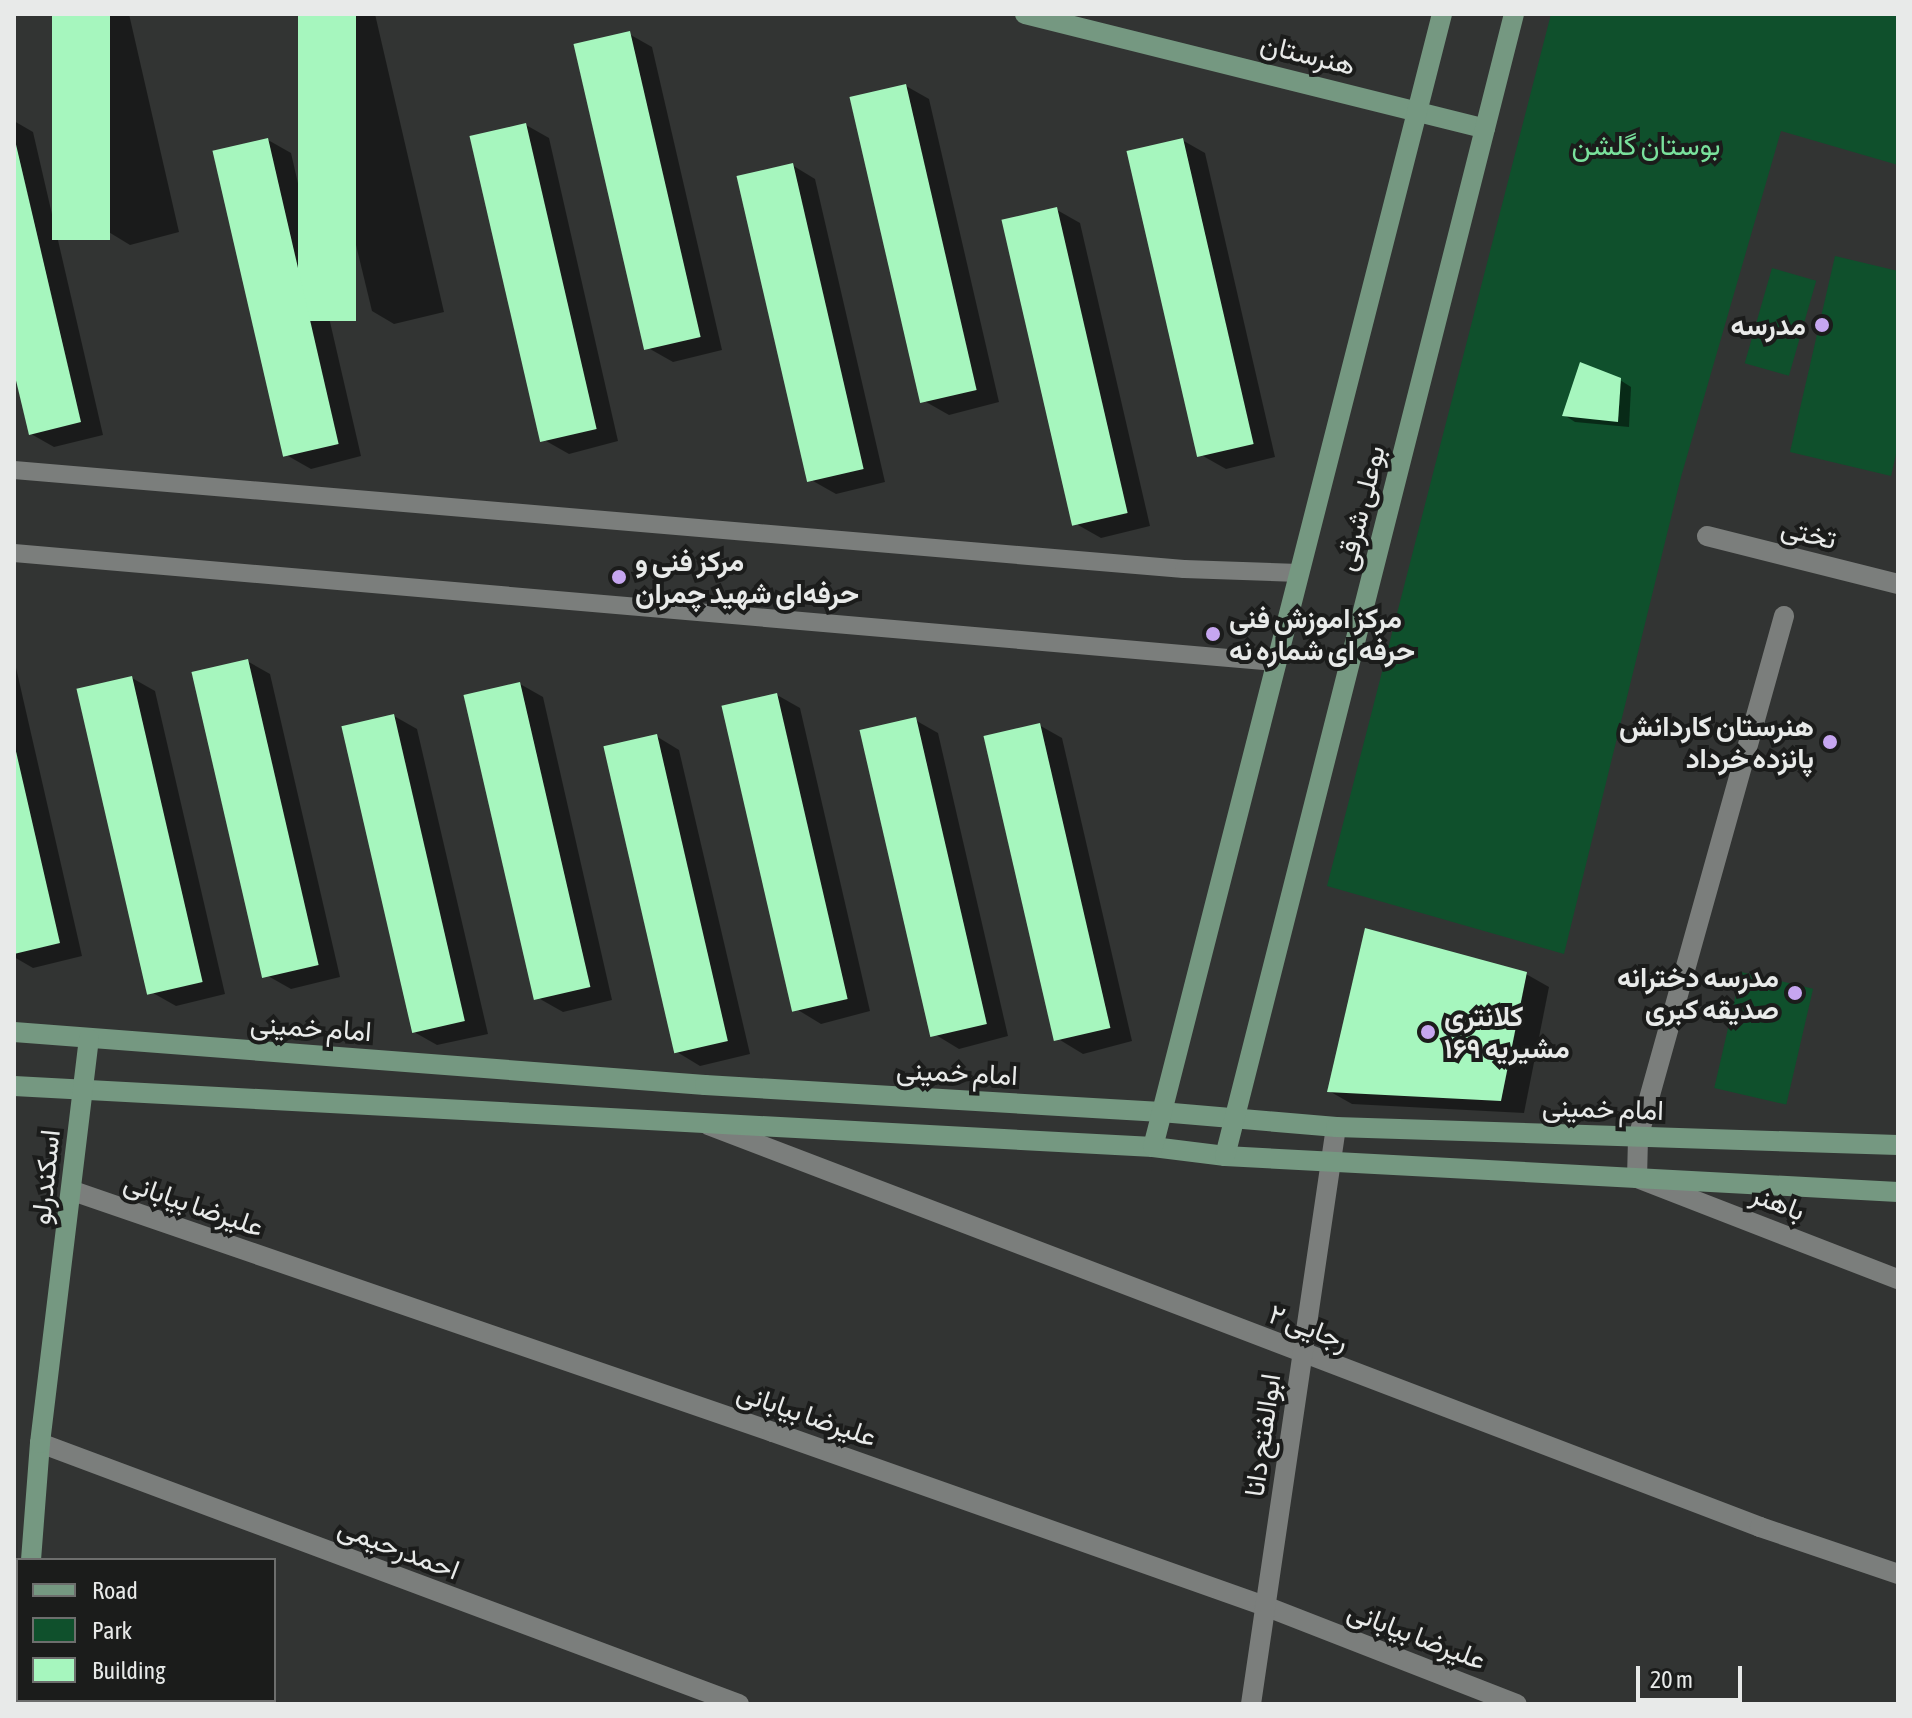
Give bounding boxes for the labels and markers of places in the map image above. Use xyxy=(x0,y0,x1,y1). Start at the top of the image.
place label: مدرسه xyxy=(1730,308,1806,342)
marker: مدرسه xyxy=(1813,316,1831,334)
place label: مرکز فنی و حرفه‌ای شهید چمران xyxy=(635,544,859,610)
marker: مرکز فنی و حرفه‌ای شهید چمران xyxy=(610,568,628,586)
place label: مرکز اموزش فنی حرفه ای شماره نه xyxy=(1229,601,1415,667)
marker: مرکز اموزش فنی حرفه ای شماره نه xyxy=(1204,625,1222,643)
place label: هنرستان کاردانش پانزده خرداد xyxy=(1619,709,1814,775)
marker: هنرستان کاردانش پانزده خرداد xyxy=(1821,733,1839,751)
place label: مدرسه دخترانه صدیقه کبری xyxy=(1617,960,1779,1026)
marker: مدرسه دخترانه صدیقه کبری xyxy=(1786,984,1804,1002)
place label: کلانتری ۱۶۹ مشیریه xyxy=(1444,999,1570,1065)
marker: کلانتری ۱۶۹ مشیریه xyxy=(1419,1023,1437,1041)

